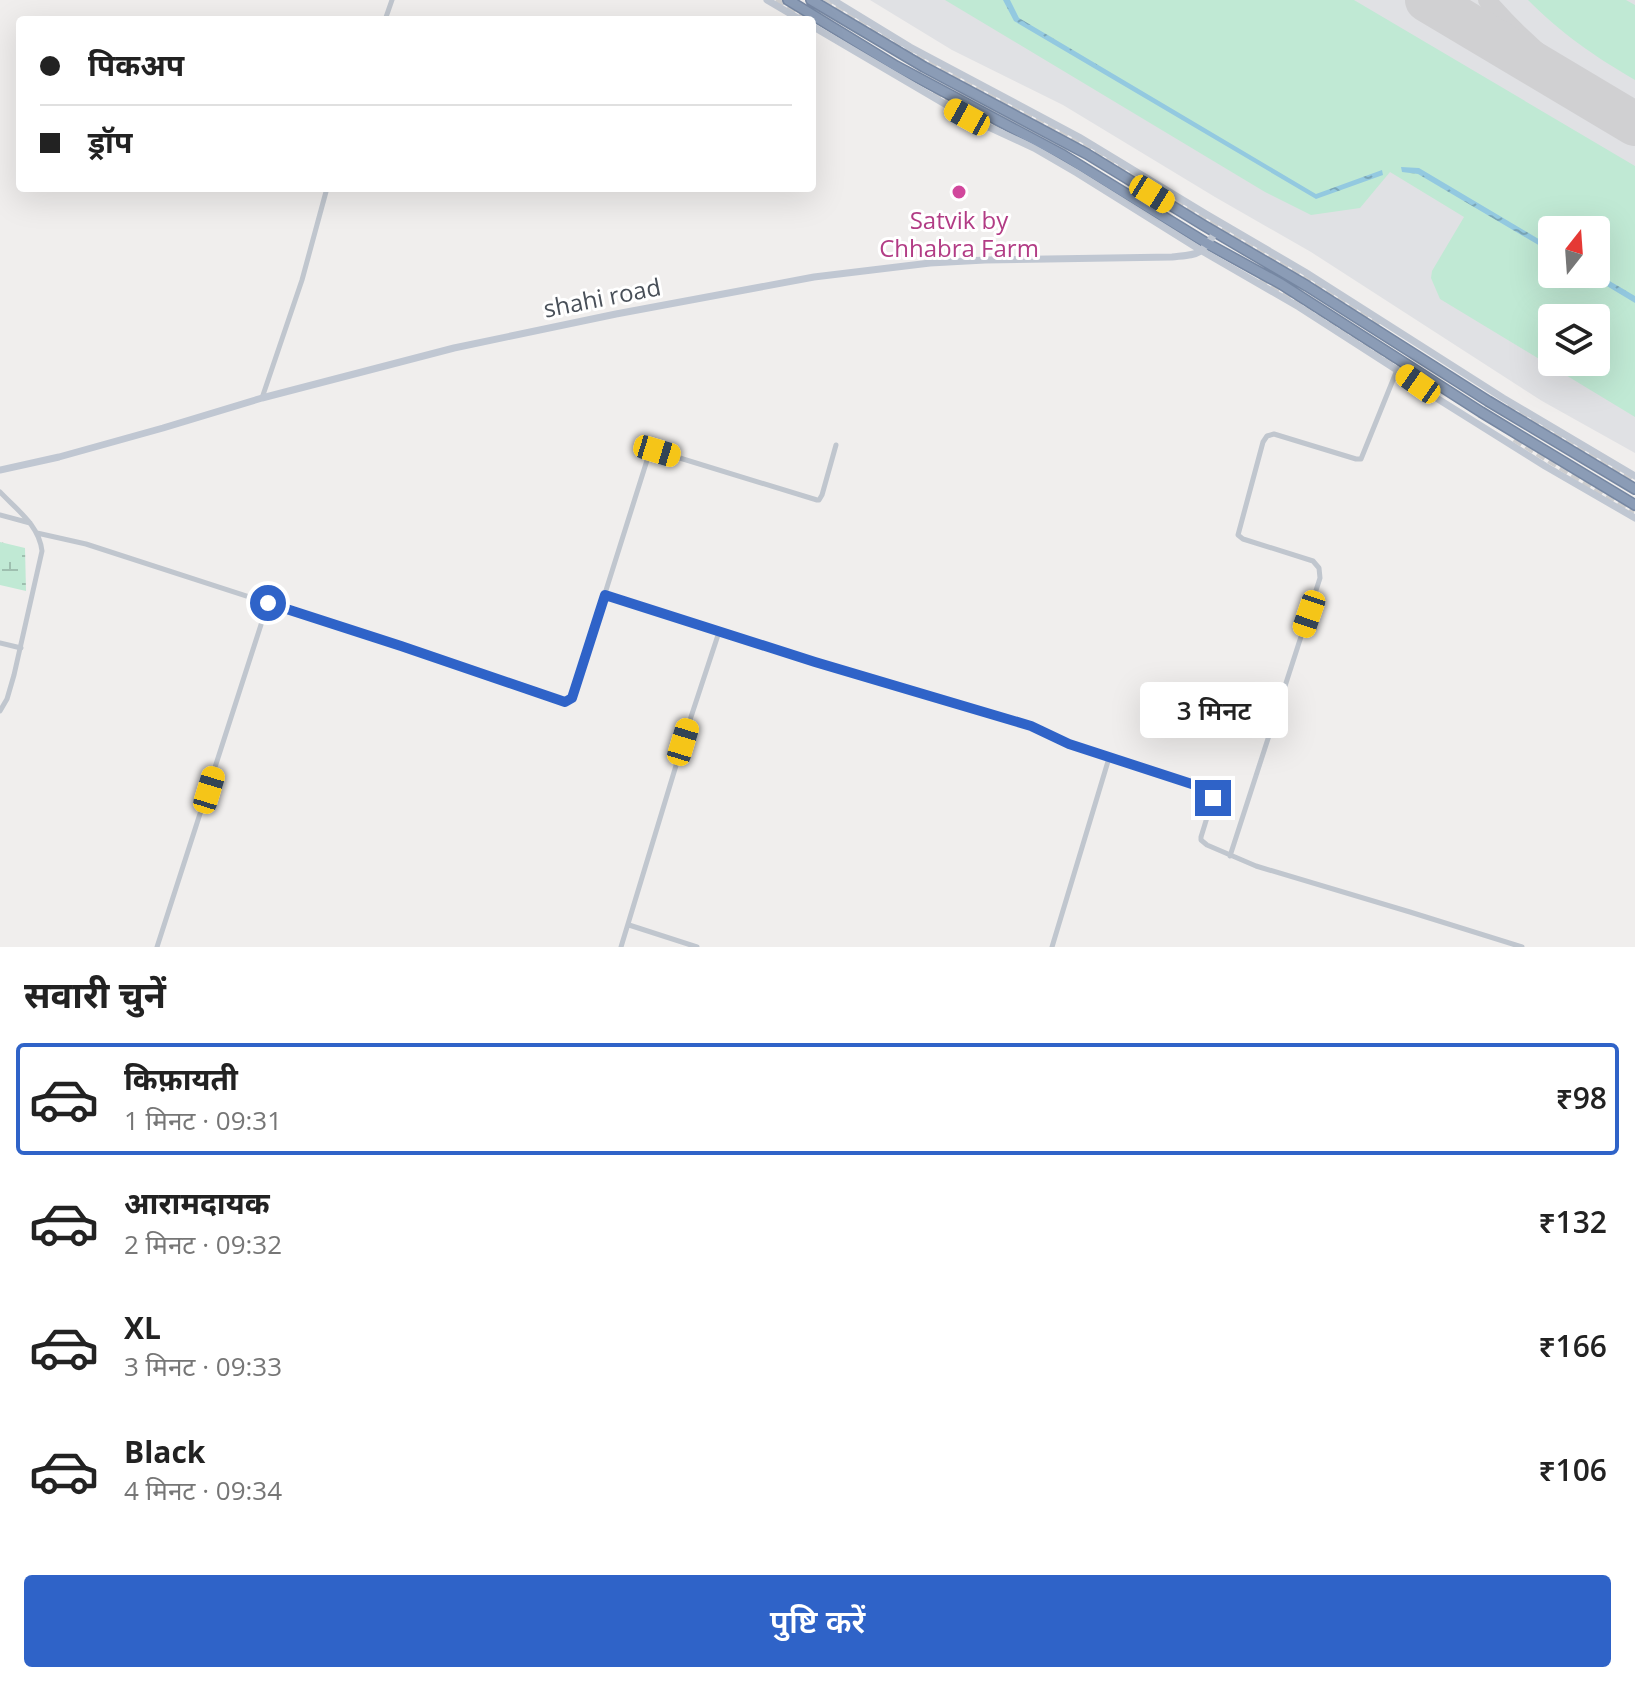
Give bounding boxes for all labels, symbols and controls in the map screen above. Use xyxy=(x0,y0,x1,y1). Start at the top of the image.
text: पिकअप xyxy=(88,44,184,85)
car xyxy=(940,95,994,139)
text: ड्रॉप xyxy=(88,121,132,162)
car xyxy=(1125,171,1179,217)
marker: Satvik by Chhabra Farm xyxy=(950,183,968,201)
place label: Satvik by Chhabra Farm xyxy=(879,203,1039,264)
north arrow xyxy=(1538,216,1610,288)
map controls xyxy=(1538,216,1610,376)
street label: shahi road xyxy=(541,269,663,325)
button: layers xyxy=(1538,304,1610,376)
car xyxy=(1391,360,1445,408)
car xyxy=(631,433,683,469)
route start xyxy=(250,585,286,621)
car xyxy=(1290,587,1328,641)
callout: 3 मिनट xyxy=(1139,682,1287,738)
text: 3 मिनट xyxy=(1177,692,1251,728)
car xyxy=(665,716,701,768)
car xyxy=(191,764,227,816)
route end xyxy=(1195,780,1231,816)
text: सवारी चुनें xyxy=(24,970,166,1019)
text: किफ़ायती xyxy=(124,1058,238,1099)
icon: car xyxy=(28,1063,100,1135)
text: ₹98 xyxy=(1556,1077,1607,1118)
text: 1 मिनट · 09:31 xyxy=(124,1102,282,1138)
text: आरामदायक xyxy=(124,1182,270,1223)
icon: car xyxy=(28,1187,100,1259)
text: ₹132 xyxy=(1539,1201,1607,1242)
text: 2 मिनट · 09:32 xyxy=(124,1226,282,1262)
text: XL xyxy=(124,1307,161,1348)
icon: car xyxy=(28,1311,100,1383)
text: ₹166 xyxy=(1539,1325,1607,1366)
text: 3 मिनट · 09:33 xyxy=(124,1348,282,1384)
text: Black xyxy=(124,1431,205,1472)
icon: car xyxy=(28,1435,100,1507)
text: ₹106 xyxy=(1539,1449,1607,1490)
text: 4 मिनट · 09:34 xyxy=(124,1472,282,1508)
button: पुष्टि करें xyxy=(24,1575,1611,1667)

